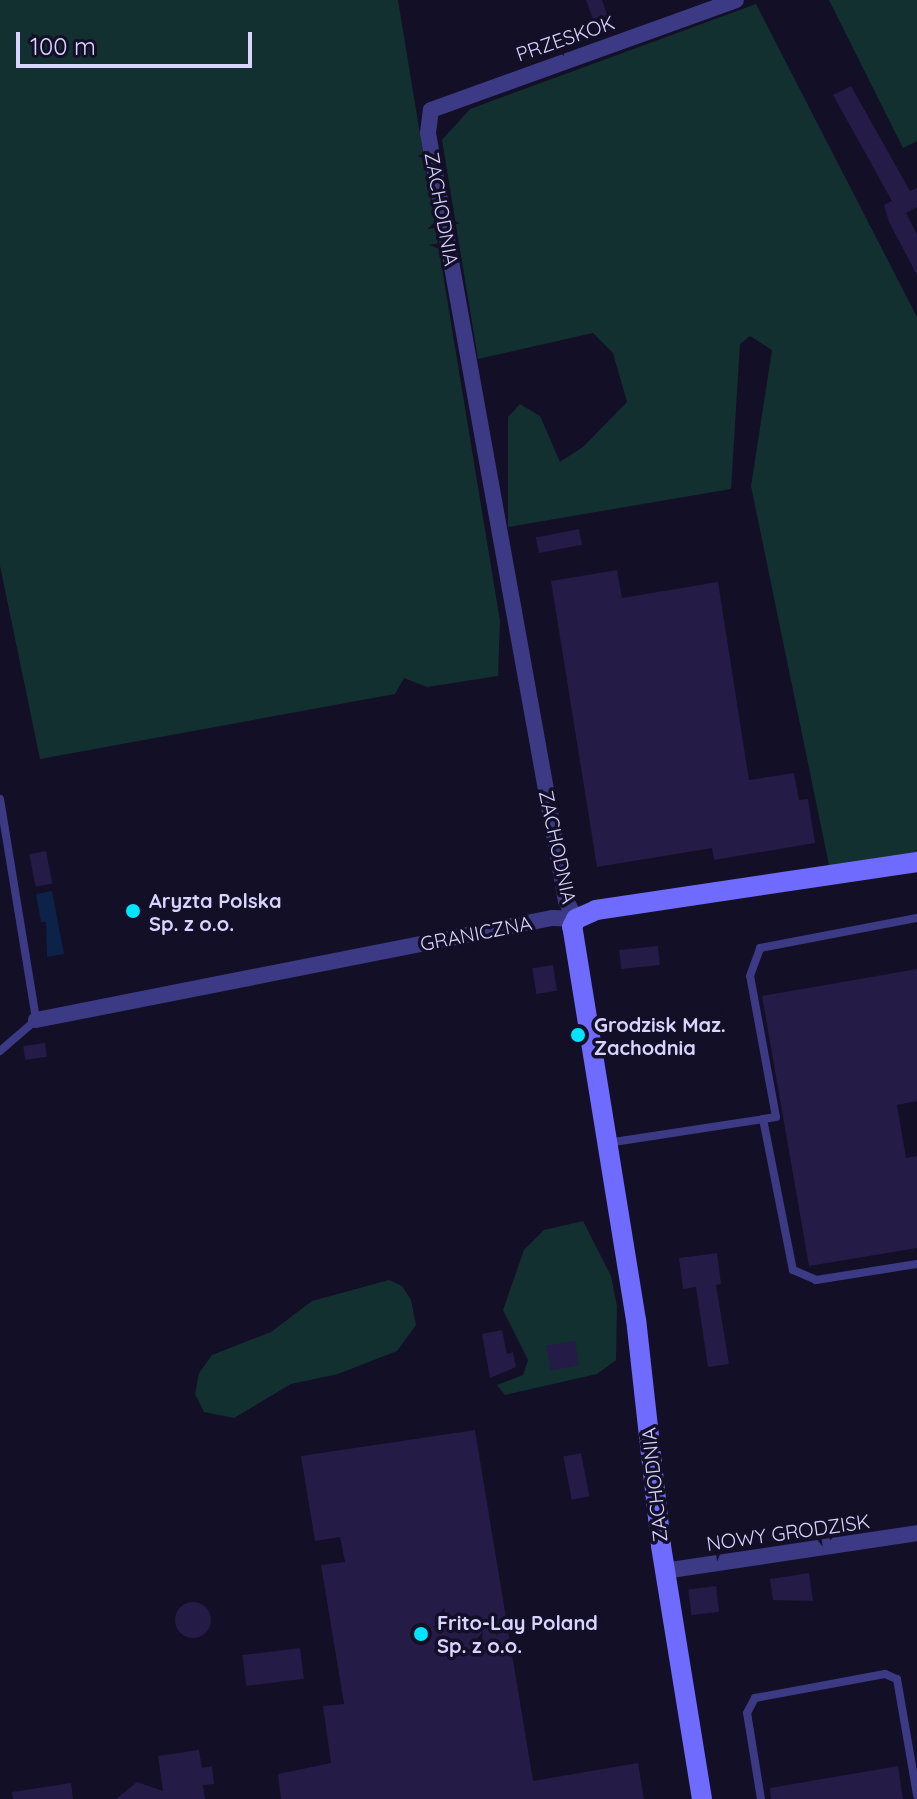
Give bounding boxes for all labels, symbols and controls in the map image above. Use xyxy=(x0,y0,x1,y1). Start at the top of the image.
street label: PRZESKOK xyxy=(513,10,617,66)
scale bar xyxy=(20,16,256,66)
text: 100 m xyxy=(30,31,96,61)
street label: ZACHODNIA xyxy=(420,150,464,268)
street label: ZACHODNIA xyxy=(534,788,582,906)
place label: Aryzta Polska Sp. z o.o. xyxy=(149,888,281,935)
marker: Aryzta Polska Sp. z o.o. xyxy=(124,902,142,920)
street label: GRANICZNA xyxy=(418,910,534,956)
place label: Grodzisk Maz. Zachodnia xyxy=(594,1012,726,1059)
marker: Grodzisk Maz. Zachodnia xyxy=(569,1026,587,1044)
street label: ZACHODNIA xyxy=(636,1426,672,1544)
street label: NOWY GRODZISK xyxy=(705,1509,871,1555)
place label: Frito-Lay Poland Sp. z o.o. xyxy=(437,1610,598,1657)
marker: Frito-Lay Poland Sp. z o.o. xyxy=(412,1625,430,1643)

